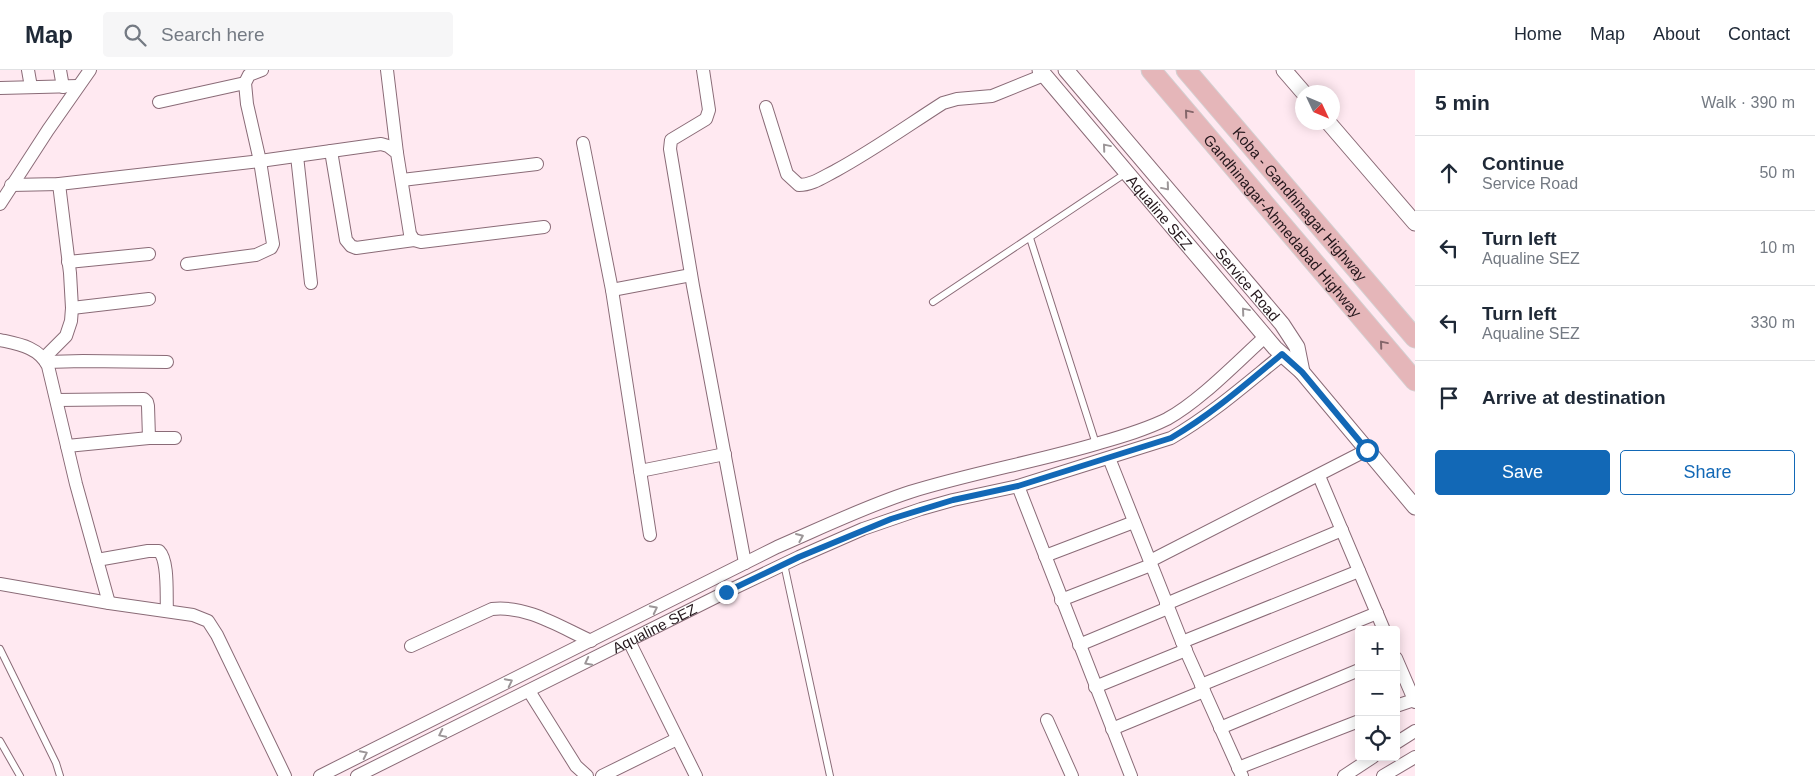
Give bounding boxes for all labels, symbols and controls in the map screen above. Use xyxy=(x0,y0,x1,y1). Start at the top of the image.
search box xyxy=(103,12,453,57)
text: Map xyxy=(25,21,73,48)
icon: search xyxy=(121,21,149,49)
text: Search here xyxy=(161,24,265,45)
text: Home xyxy=(1514,24,1562,44)
text: Map xyxy=(1590,24,1625,44)
text: About xyxy=(1653,24,1700,44)
text: Contact xyxy=(1728,24,1790,44)
north arrow xyxy=(1295,85,1340,130)
text: 5 min xyxy=(1435,91,1490,114)
text: Walk · 390 m xyxy=(1701,94,1795,111)
one-way arrow xyxy=(1184,110,1193,119)
street label: Koba - Gandhinagar Highway xyxy=(1230,123,1371,285)
street label: Gandhinagar-Ahmedabad Highway xyxy=(1201,131,1366,321)
one-way arrow xyxy=(1103,144,1111,153)
text: Continue xyxy=(1482,153,1564,174)
icon: ahead xyxy=(1435,159,1463,187)
text: 50 m xyxy=(1759,164,1795,181)
street label: Aqualine SEZ xyxy=(1124,172,1196,253)
text: Service Road xyxy=(1482,175,1578,192)
one-way arrow xyxy=(1160,181,1168,190)
text: Turn left xyxy=(1482,228,1557,249)
icon: left xyxy=(1435,234,1463,262)
text: 10 m xyxy=(1759,239,1795,256)
street label: Service Road xyxy=(1212,244,1284,324)
text: Aqualine SEZ xyxy=(1482,250,1580,267)
text: Turn left xyxy=(1482,303,1557,324)
one-way arrow xyxy=(1242,307,1251,316)
icon: left xyxy=(1435,309,1463,337)
text: 330 m xyxy=(1751,314,1795,331)
text: Aqualine SEZ xyxy=(1482,325,1580,342)
one-way arrow xyxy=(1381,341,1389,350)
icon: arrive xyxy=(1435,384,1463,412)
text: Arrive at destination xyxy=(1482,387,1666,408)
route start xyxy=(1356,439,1379,462)
button: Save xyxy=(1435,450,1610,495)
button: Share xyxy=(1620,450,1795,495)
one-way arrow xyxy=(795,533,804,544)
route end xyxy=(715,581,738,604)
street label: Aqualine SEZ xyxy=(609,600,699,656)
one-way arrow xyxy=(649,605,658,615)
map controls xyxy=(1355,626,1400,761)
button: + xyxy=(1355,626,1400,671)
one-way arrow xyxy=(584,656,593,666)
button: − xyxy=(1355,671,1400,716)
one-way arrow xyxy=(504,679,513,689)
button: locate xyxy=(1355,716,1400,761)
one-way arrow xyxy=(438,727,447,738)
one-way arrow xyxy=(359,750,368,761)

